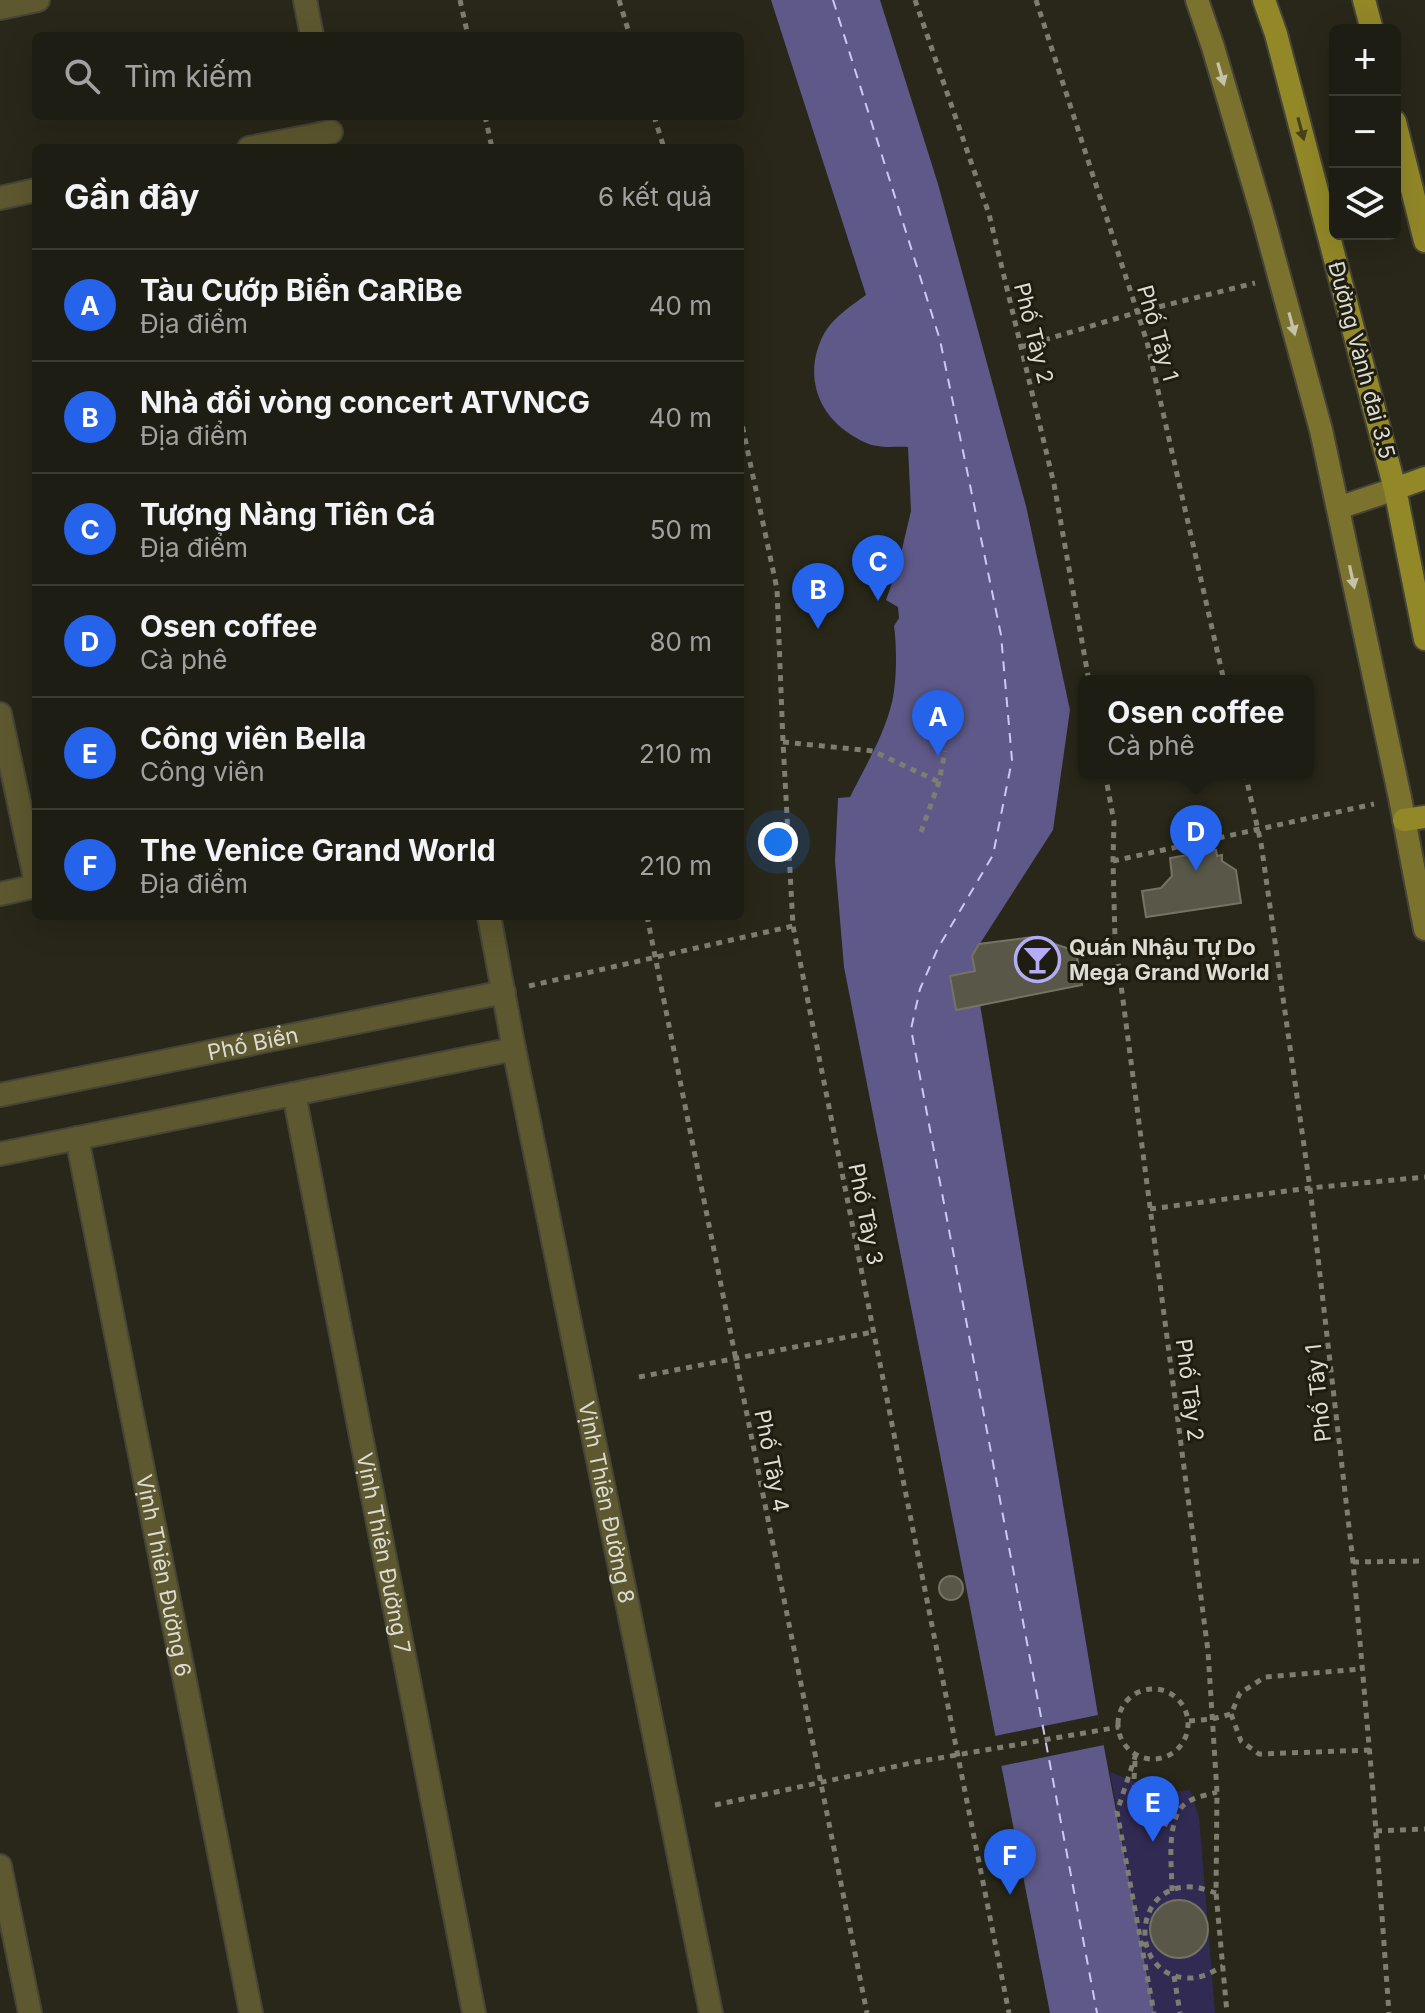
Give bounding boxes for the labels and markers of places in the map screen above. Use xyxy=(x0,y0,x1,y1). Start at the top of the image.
pin: C xyxy=(852,535,904,601)
pin: B xyxy=(792,563,844,629)
pin: A xyxy=(912,690,964,756)
pin: D xyxy=(1170,805,1222,871)
place label: Quán Nhậu Tự Do Mega Grand World xyxy=(1069,934,1270,985)
bar icon: Quán Nhậu Tự Do Mega Grand World xyxy=(1014,936,1062,984)
pin: E xyxy=(1127,1776,1179,1842)
pin: F xyxy=(984,1829,1036,1895)

